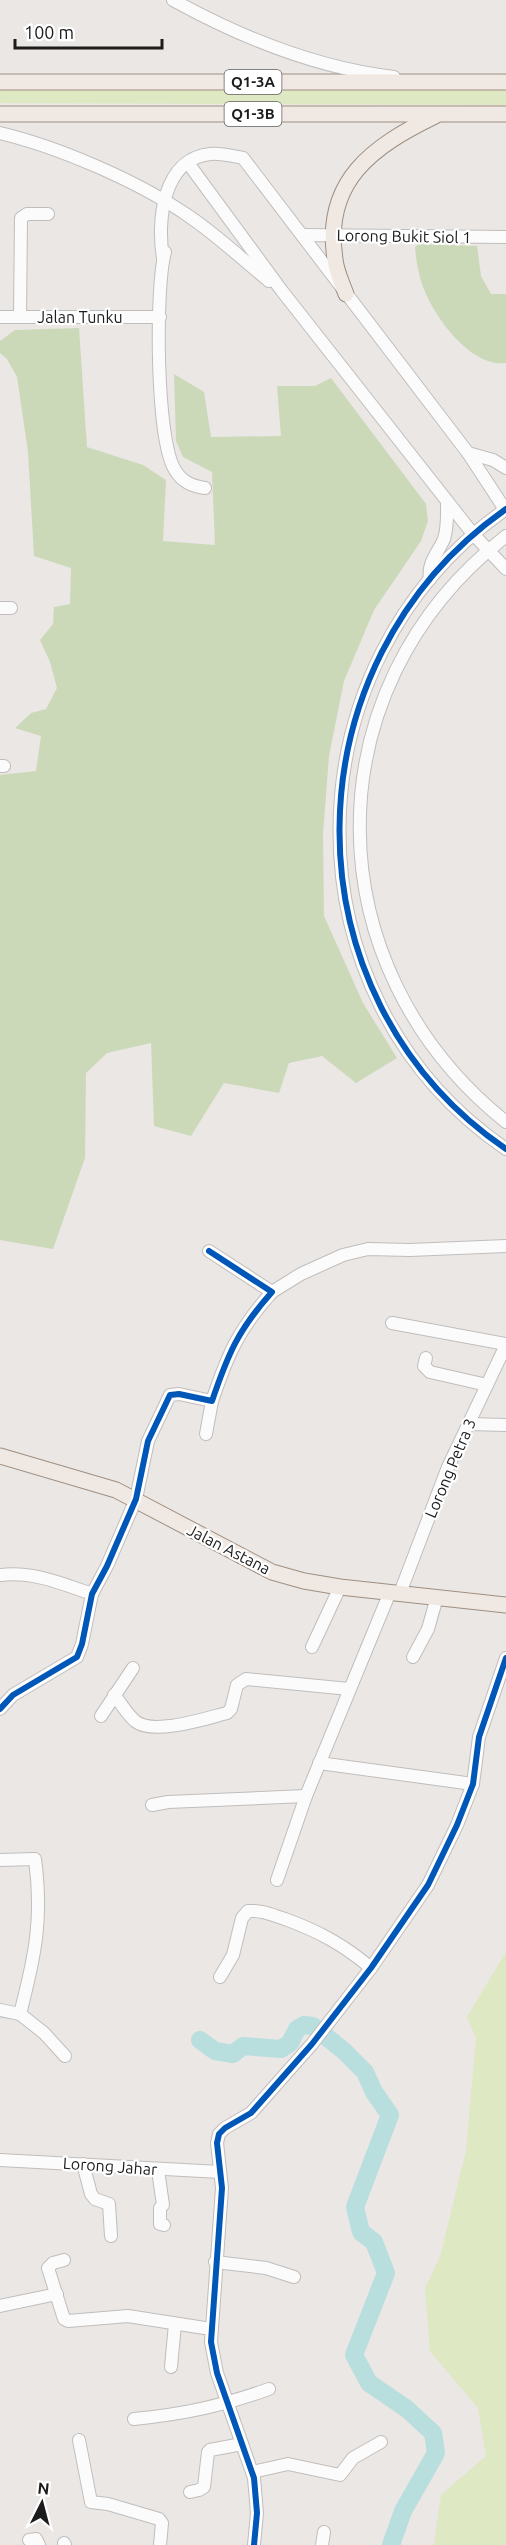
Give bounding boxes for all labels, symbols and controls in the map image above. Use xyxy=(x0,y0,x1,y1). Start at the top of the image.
scale bar xyxy=(15,12,162,50)
text: 100 m xyxy=(24,22,74,42)
road number: Q1-3A xyxy=(224,70,282,94)
road number: Q1-3B xyxy=(224,102,282,126)
street label: Lorong Bukit Siol 1 xyxy=(337,226,471,246)
street label: Jalan Tunku xyxy=(37,308,123,326)
street label: Lorong Petra 3 xyxy=(421,1416,479,1520)
street label: Jalan Astana xyxy=(184,1520,274,1578)
street label: Lorong Jahar xyxy=(62,2154,158,2178)
north arrow xyxy=(12,2473,72,2533)
text: N xyxy=(37,2479,50,2498)

